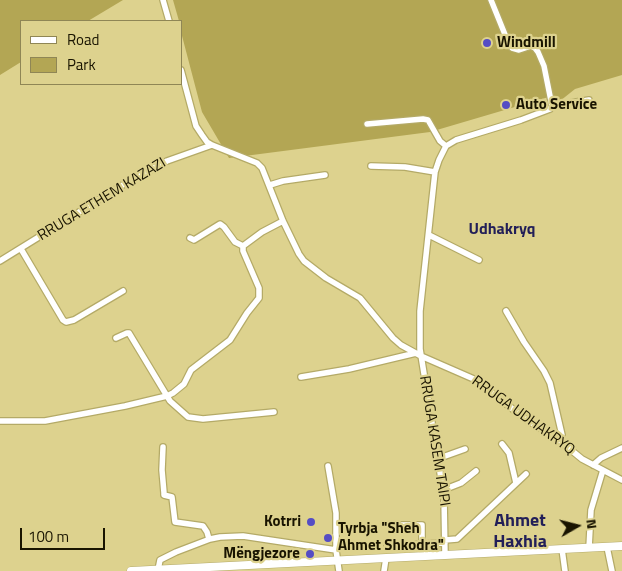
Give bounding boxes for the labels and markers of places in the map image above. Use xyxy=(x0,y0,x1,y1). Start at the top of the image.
place label: Windmill xyxy=(497,34,556,52)
marker: Windmill xyxy=(481,37,493,49)
place label: Auto Service xyxy=(516,96,597,114)
marker: Auto Service xyxy=(500,99,512,111)
place label: Kotrri xyxy=(264,513,301,531)
marker: Kotrri xyxy=(305,516,317,528)
place label: Tyrbja "Sheh Ahmet Shkodra" xyxy=(338,520,444,555)
marker: Tyrbja "Sheh Ahmet Shkodra" xyxy=(322,532,334,544)
place label: Mëngjezore xyxy=(223,545,300,563)
marker: Mëngjezore xyxy=(304,548,316,560)

